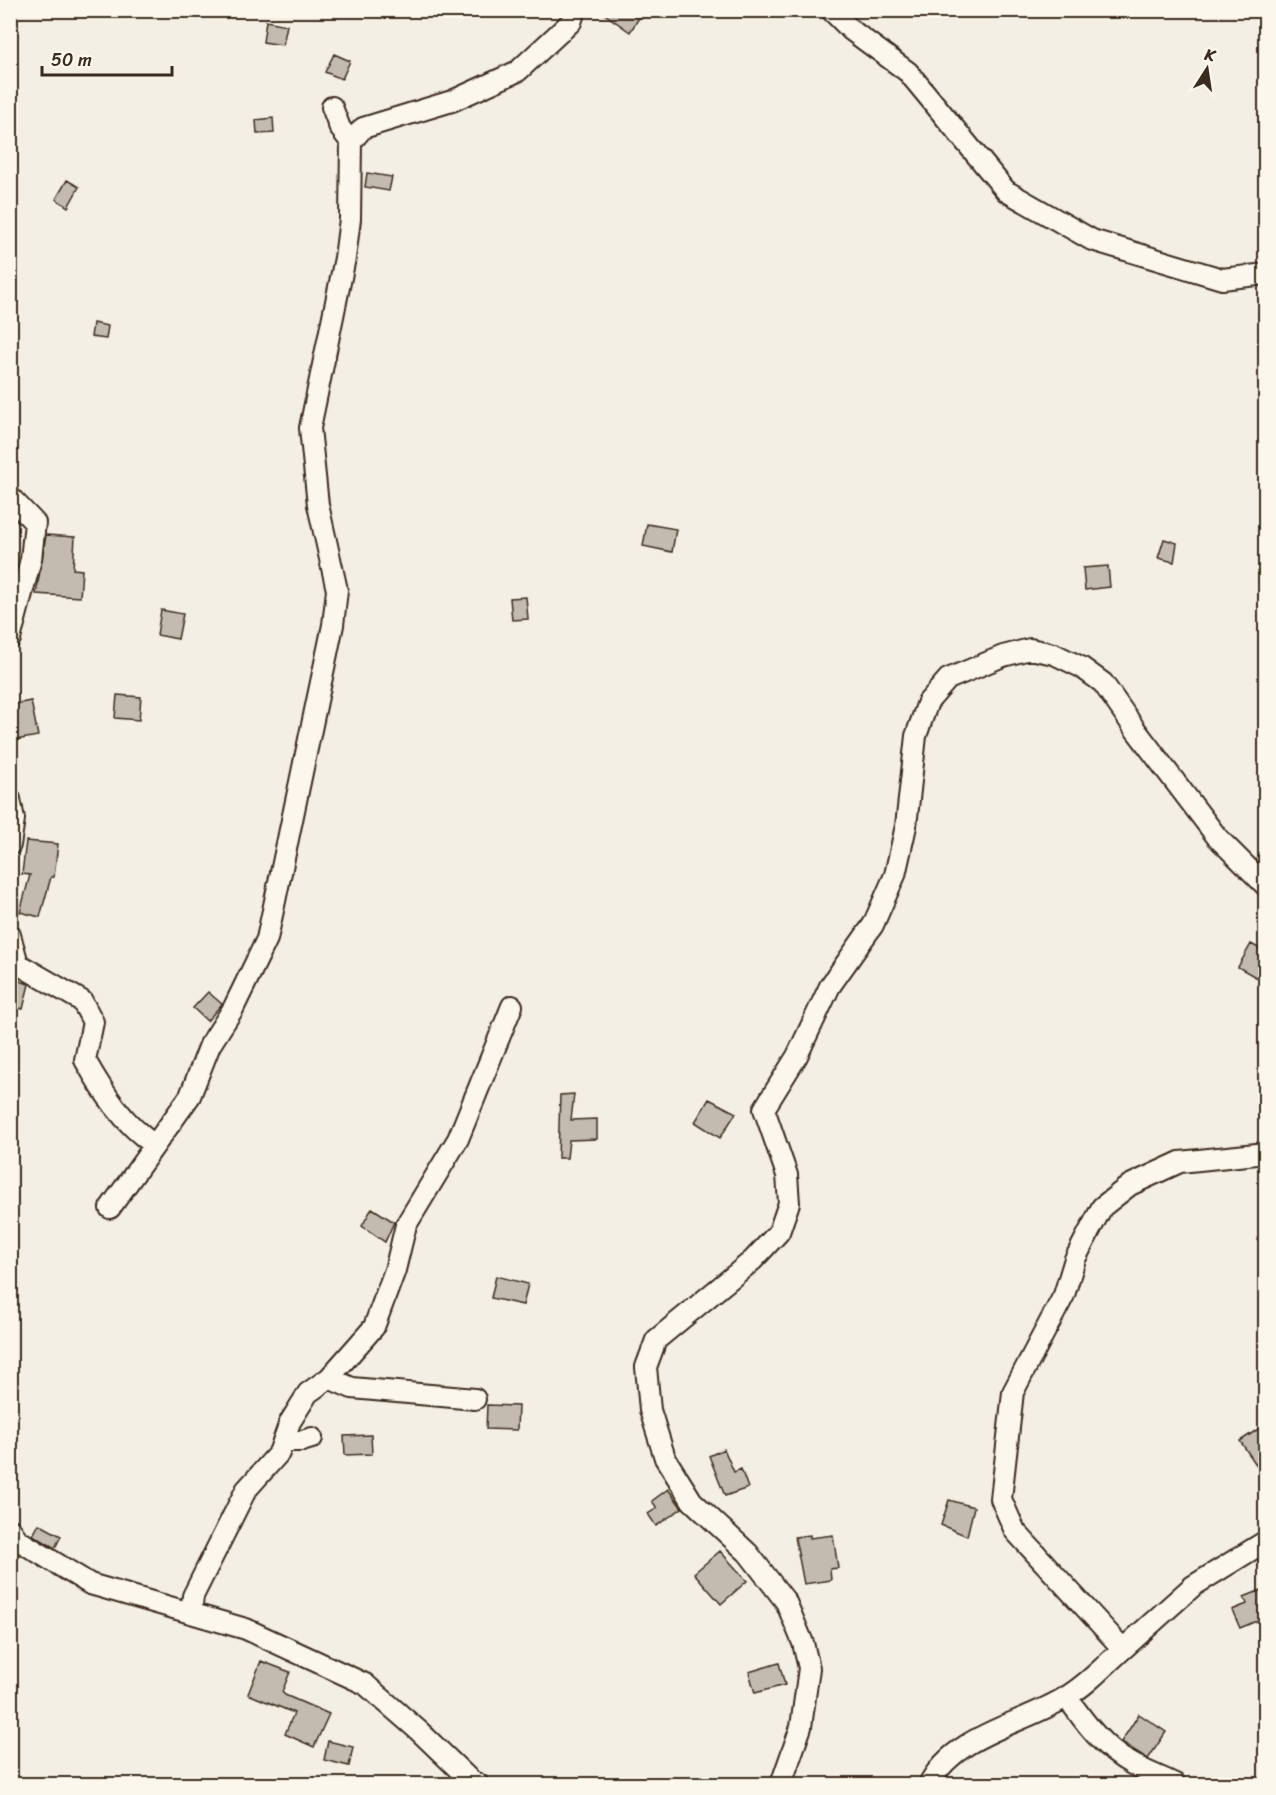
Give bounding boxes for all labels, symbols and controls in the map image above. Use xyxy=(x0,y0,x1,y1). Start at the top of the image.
scale bar xyxy=(42,39,172,77)
north arrow xyxy=(1177,39,1237,99)
text: K xyxy=(1201,39,1219,70)
text: 50 m xyxy=(51,44,92,76)

